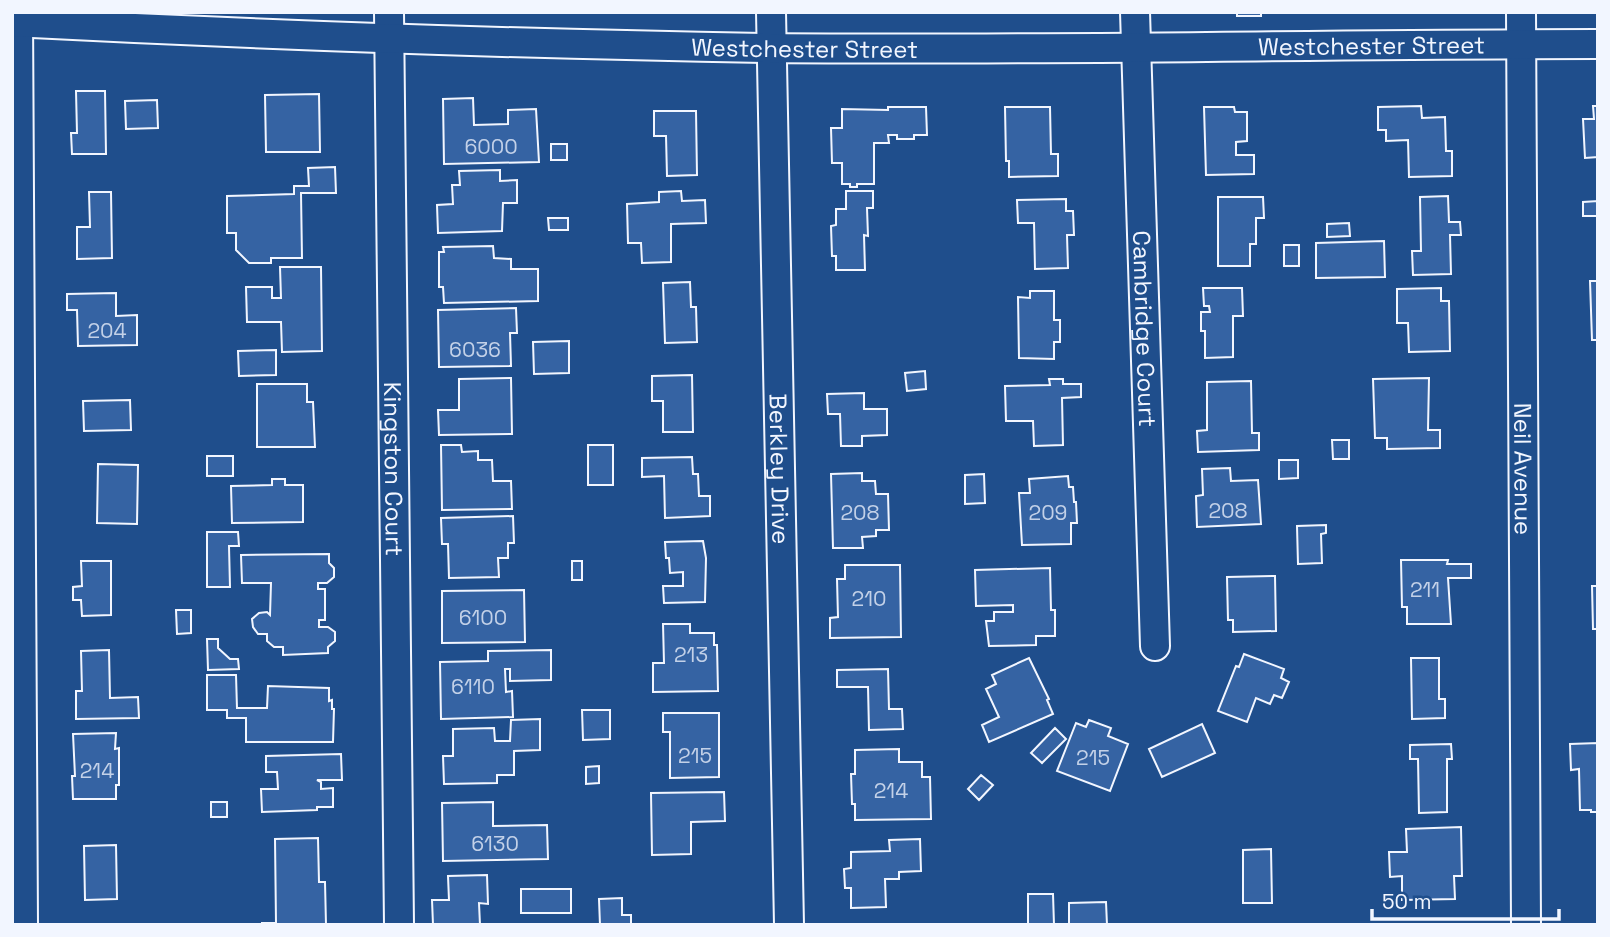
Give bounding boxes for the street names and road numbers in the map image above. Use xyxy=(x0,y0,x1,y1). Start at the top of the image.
street label: Westchester Street xyxy=(1258,29,1485,62)
street label: Westchester Street xyxy=(691,31,918,64)
street label: Cambridge Court xyxy=(1126,230,1164,428)
street label: Kingston Court xyxy=(378,382,410,556)
street label: Berkley Drive xyxy=(763,393,797,545)
street label: Neil Avenue xyxy=(1508,403,1539,535)

